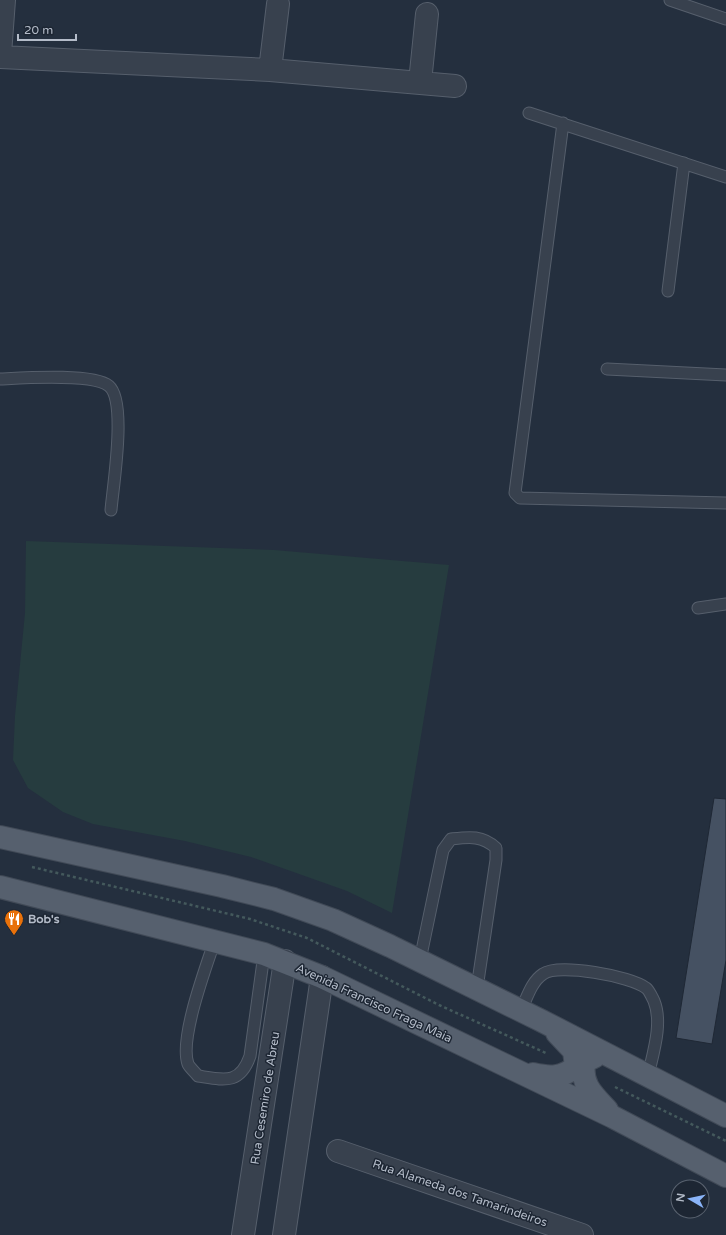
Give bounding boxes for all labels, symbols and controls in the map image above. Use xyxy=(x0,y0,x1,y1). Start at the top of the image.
scale bar xyxy=(18,16,76,42)
text: 20 m xyxy=(24,23,53,37)
restaurant icon: Bob's xyxy=(3,908,25,936)
place label: Bob's xyxy=(28,912,60,926)
street label: Avenida Francisco Fraga Maia xyxy=(294,961,454,1045)
street label: Rua Cesemiro de Abreu xyxy=(248,1030,282,1166)
street label: Rua Alameda dos Tamarindeiros xyxy=(371,1156,549,1230)
north arrow xyxy=(670,1179,710,1219)
text: N xyxy=(674,1192,688,1203)

